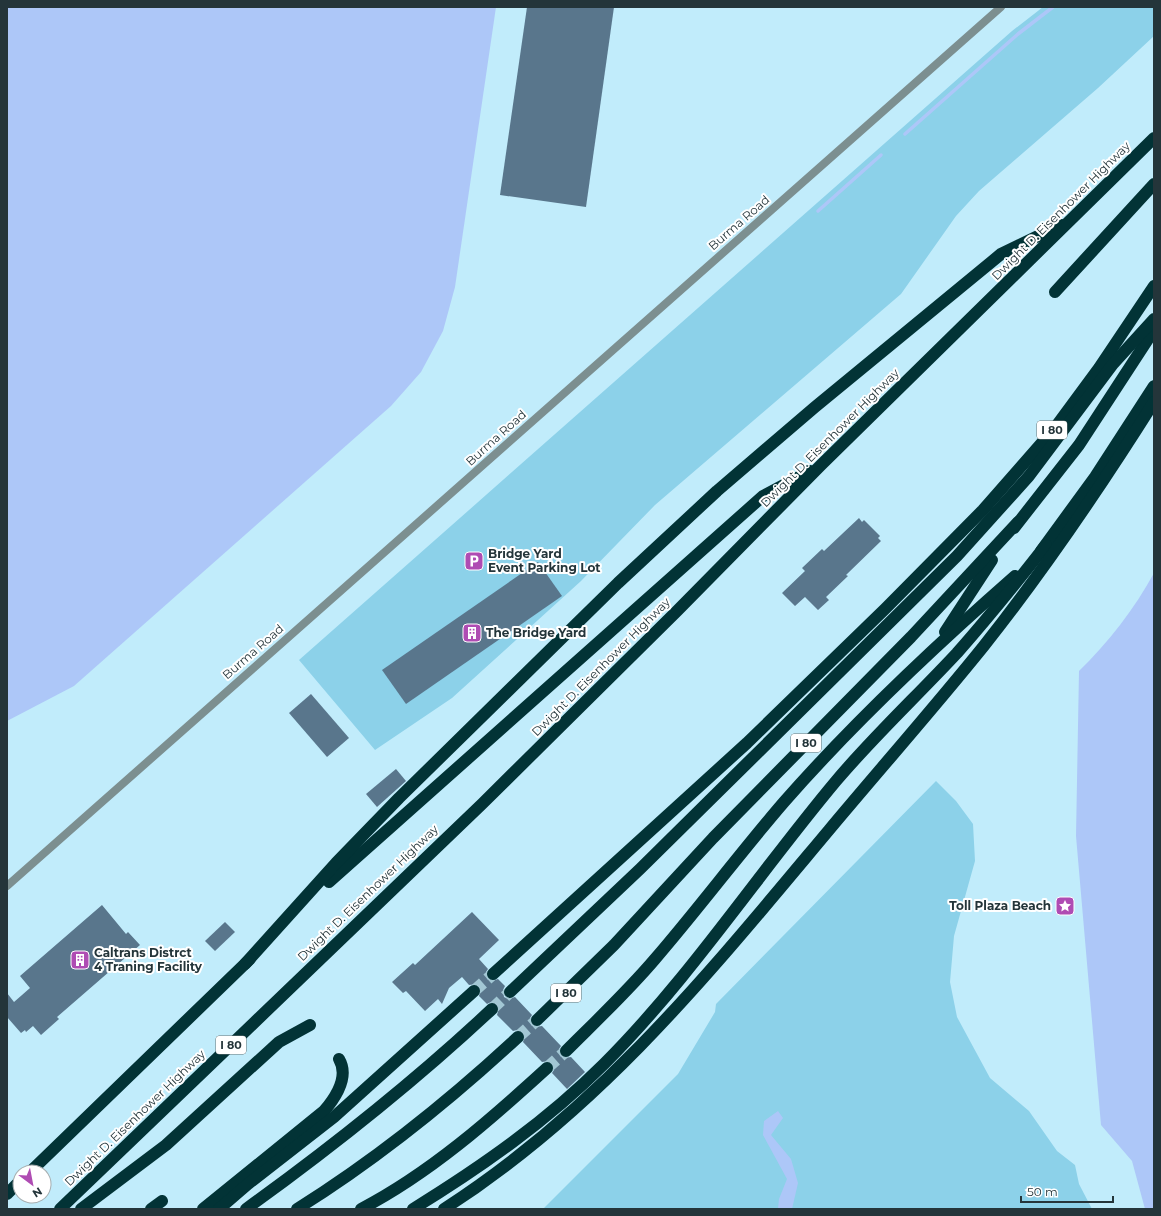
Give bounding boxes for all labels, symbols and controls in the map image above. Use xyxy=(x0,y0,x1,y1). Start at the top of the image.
street label: Dwight D. Eisenhower Highway xyxy=(988,138,1133,283)
street label: Burma Road xyxy=(705,192,772,253)
street label: Dwight D. Eisenhower Highway xyxy=(757,365,902,510)
street label: Burma Road xyxy=(462,407,529,469)
road number: I 80 xyxy=(1037,421,1067,439)
place label: Bridge Yard Event Parking Lot xyxy=(488,546,601,575)
parking icon: Bridge Yard Event Parking Lot xyxy=(463,550,485,572)
street label: Dwight D. Eisenhower Highway xyxy=(528,594,673,739)
street label: Burma Road xyxy=(219,621,286,682)
building icon: The Bridge Yard xyxy=(461,622,483,644)
place label: The Bridge Yard xyxy=(486,625,586,640)
road number: I 80 xyxy=(791,734,821,752)
street label: Dwight D. Eisenhower Highway xyxy=(294,821,441,964)
place icon: Toll Plaza Beach xyxy=(1054,895,1076,917)
place label: Toll Plaza Beach xyxy=(949,898,1051,913)
place label: Caltrans Distrct 4 Traning Facility xyxy=(94,945,203,974)
building icon: Caltrans Distrct 4 Traning Facility xyxy=(69,949,91,971)
road number: I 80 xyxy=(551,984,581,1002)
road number: I 80 xyxy=(216,1036,246,1054)
street label: Dwight D. Eisenhower Highway xyxy=(61,1046,208,1189)
north arrow xyxy=(12,1164,52,1204)
scale bar xyxy=(1021,1178,1113,1204)
text: N xyxy=(30,1184,45,1201)
text: 50 m xyxy=(1027,1184,1058,1199)

